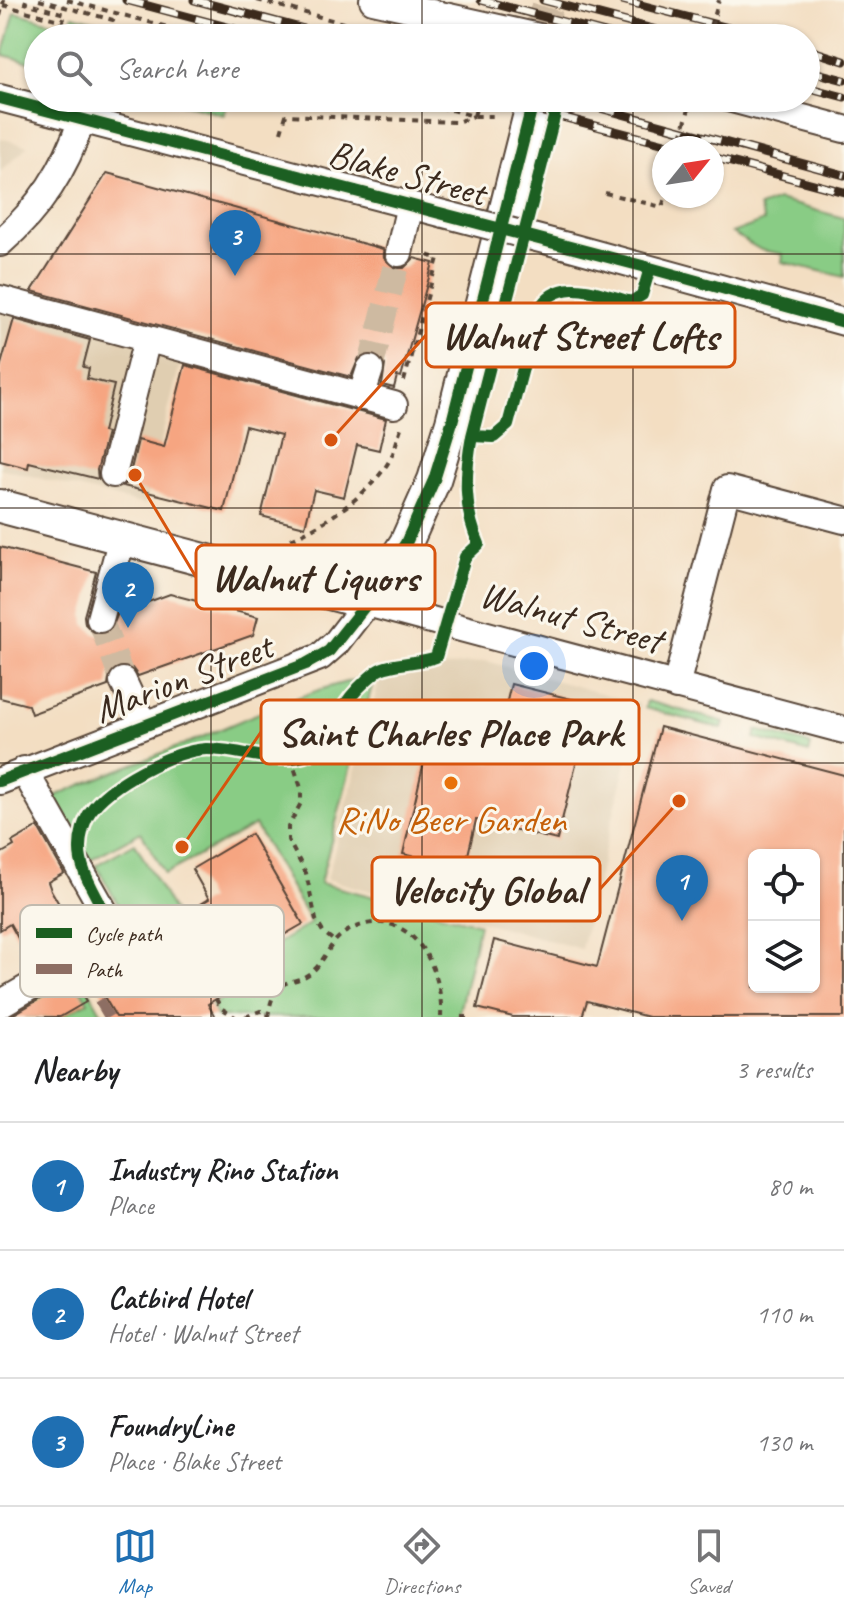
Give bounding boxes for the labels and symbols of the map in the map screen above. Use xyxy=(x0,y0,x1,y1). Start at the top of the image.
street label: Blake Street xyxy=(323,130,494,217)
north arrow xyxy=(652,136,724,208)
pin: 3 xyxy=(209,210,261,276)
callout: Walnut Street Lofts xyxy=(426,303,735,367)
text: Walnut Street Lofts xyxy=(442,311,722,361)
callout: Walnut Liquors xyxy=(196,545,435,609)
text: Walnut Liquors xyxy=(211,553,423,603)
pin: 2 xyxy=(102,562,154,628)
street label: Walnut Street xyxy=(475,570,672,665)
street label: Marion Street xyxy=(88,621,282,733)
your location xyxy=(514,646,554,686)
callout: Saint Charles Place Park xyxy=(261,700,639,764)
text: Saint Charles Place Park xyxy=(278,708,626,758)
marker: RiNo Beer Garden xyxy=(442,774,460,792)
place label: RiNo Beer Garden xyxy=(336,796,568,843)
pin: 1 xyxy=(656,855,708,921)
callout: Velocity Global xyxy=(372,857,600,921)
text: Velocity Global xyxy=(388,865,591,915)
legend xyxy=(20,905,284,997)
text: Cycle path xyxy=(86,920,163,948)
text: Path xyxy=(86,956,123,984)

